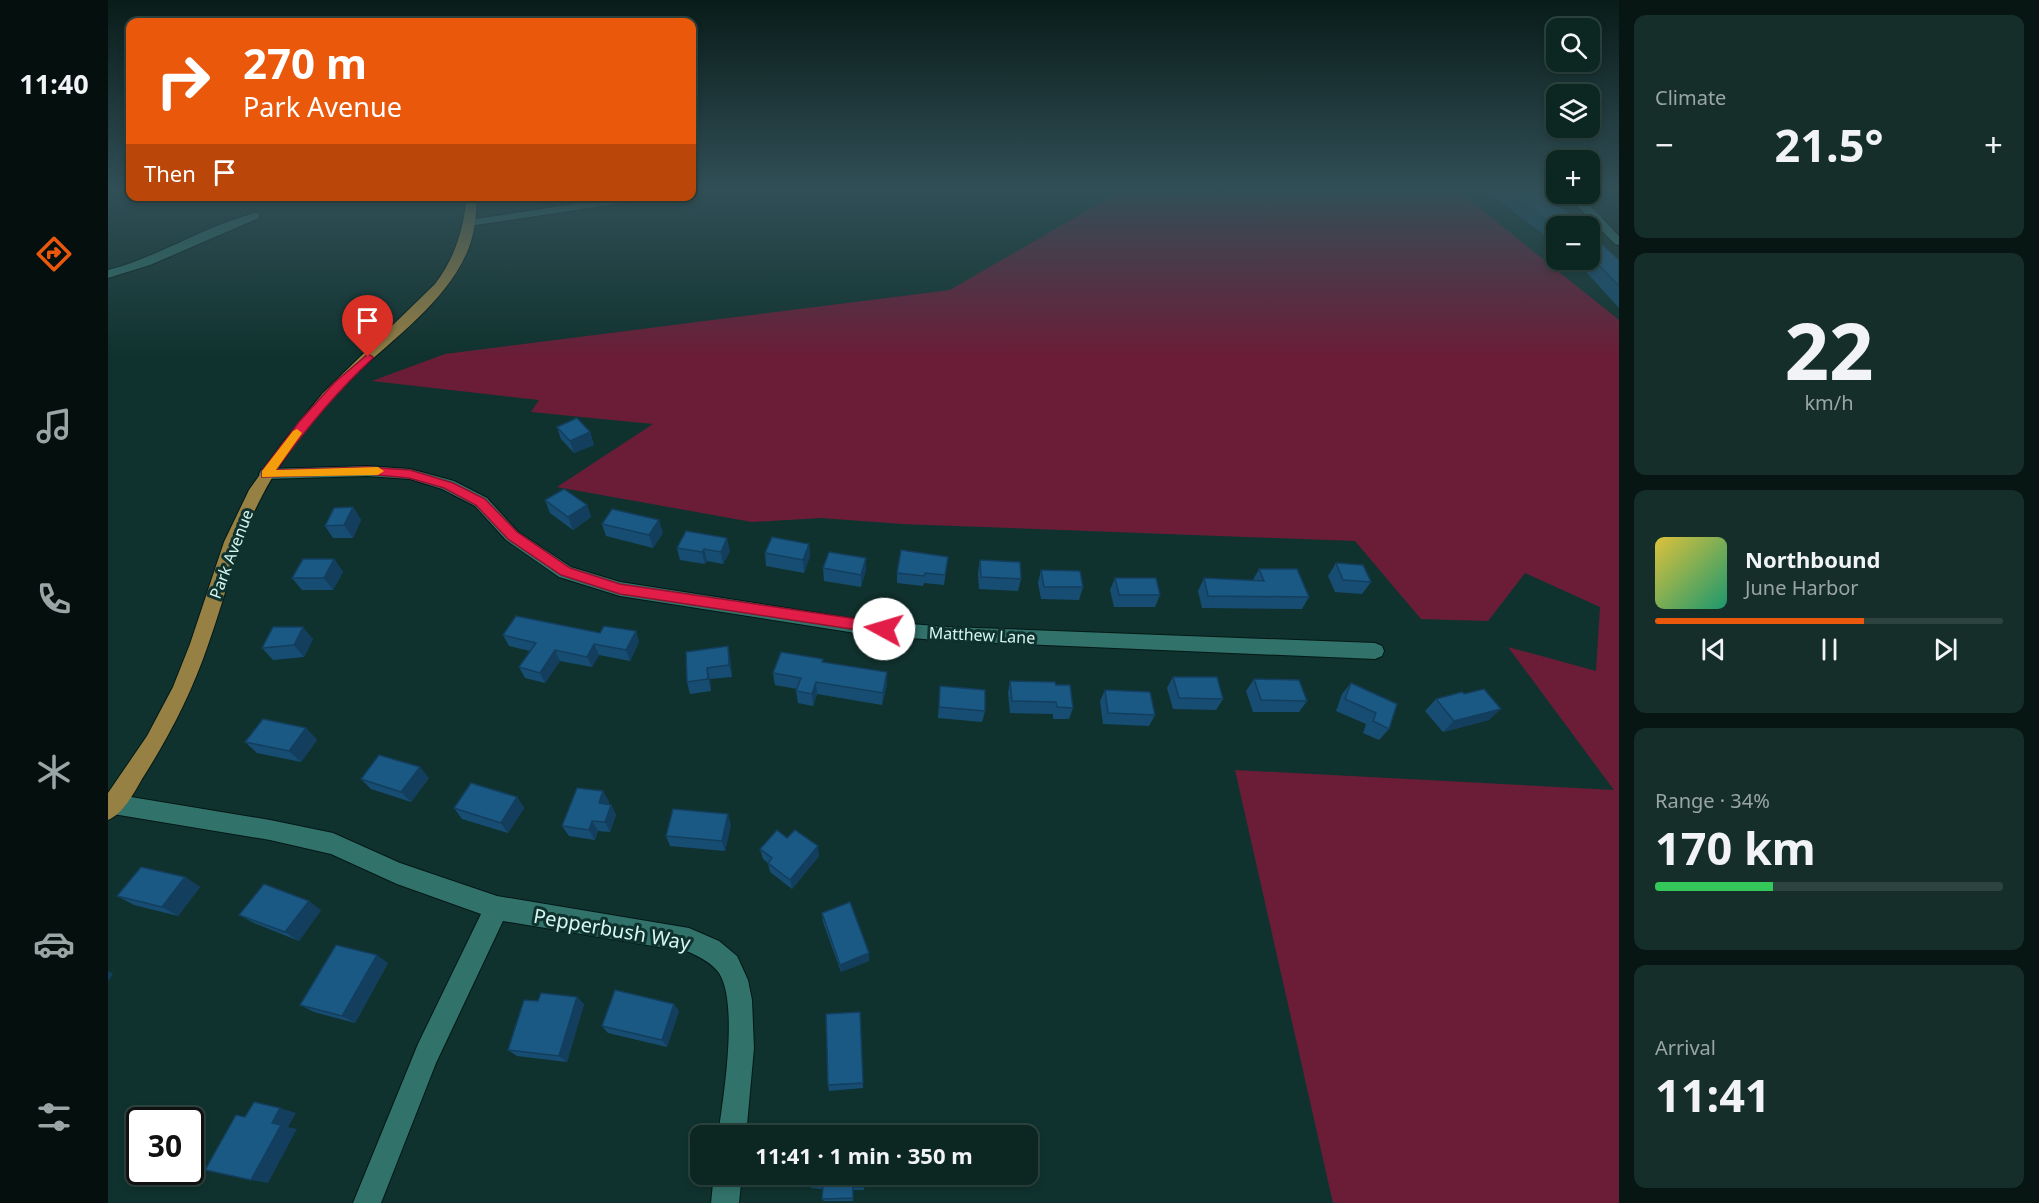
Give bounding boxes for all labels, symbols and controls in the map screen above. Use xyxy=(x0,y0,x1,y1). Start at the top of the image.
map controls xyxy=(1546,18,1600,270)
button: search xyxy=(1546,18,1600,72)
text: 270 m xyxy=(243,34,367,91)
icon: right xyxy=(144,42,222,120)
text: 11:40 xyxy=(19,65,89,102)
button: layers xyxy=(1546,84,1600,138)
text: Climate xyxy=(1655,84,1726,111)
text: Park Avenue xyxy=(243,88,402,125)
text: 21.5° xyxy=(1775,114,1883,175)
text: − xyxy=(1655,122,1674,167)
text: + xyxy=(1984,122,2003,167)
button: + xyxy=(1546,150,1600,204)
icon: arrive xyxy=(208,156,241,189)
text: Then xyxy=(144,158,196,188)
button: − xyxy=(1546,216,1600,270)
icon: directions xyxy=(33,233,75,275)
pin xyxy=(342,295,393,357)
text: 22 xyxy=(1784,297,1874,403)
icon: arrive xyxy=(351,304,384,337)
text: km/h xyxy=(1804,389,1854,416)
icon: music xyxy=(33,405,75,447)
street label: Park Avenue xyxy=(204,506,258,602)
text: Northbound xyxy=(1745,544,1880,574)
text: June Harbor xyxy=(1745,574,1859,601)
icon: phone xyxy=(33,578,75,620)
position arrow xyxy=(852,597,916,661)
street label: Matthew Lane xyxy=(928,621,1036,649)
icon: previous xyxy=(1697,633,1730,666)
icon: pause xyxy=(1813,633,1846,666)
icon: next xyxy=(1929,633,1962,666)
icon: climate xyxy=(33,751,75,793)
text: Range · 34% xyxy=(1655,787,1770,814)
text: 170 km xyxy=(1655,817,1816,878)
street label: Pepperbush Way xyxy=(531,902,693,956)
icon: car xyxy=(33,923,75,965)
text: Arrival xyxy=(1655,1034,1716,1061)
text: 11:41 xyxy=(1655,1064,1771,1125)
icon: filters xyxy=(33,1096,75,1138)
speed limit sign: 30 xyxy=(126,1107,204,1185)
text: 11:41 · 1 min · 350 m xyxy=(755,1140,973,1170)

